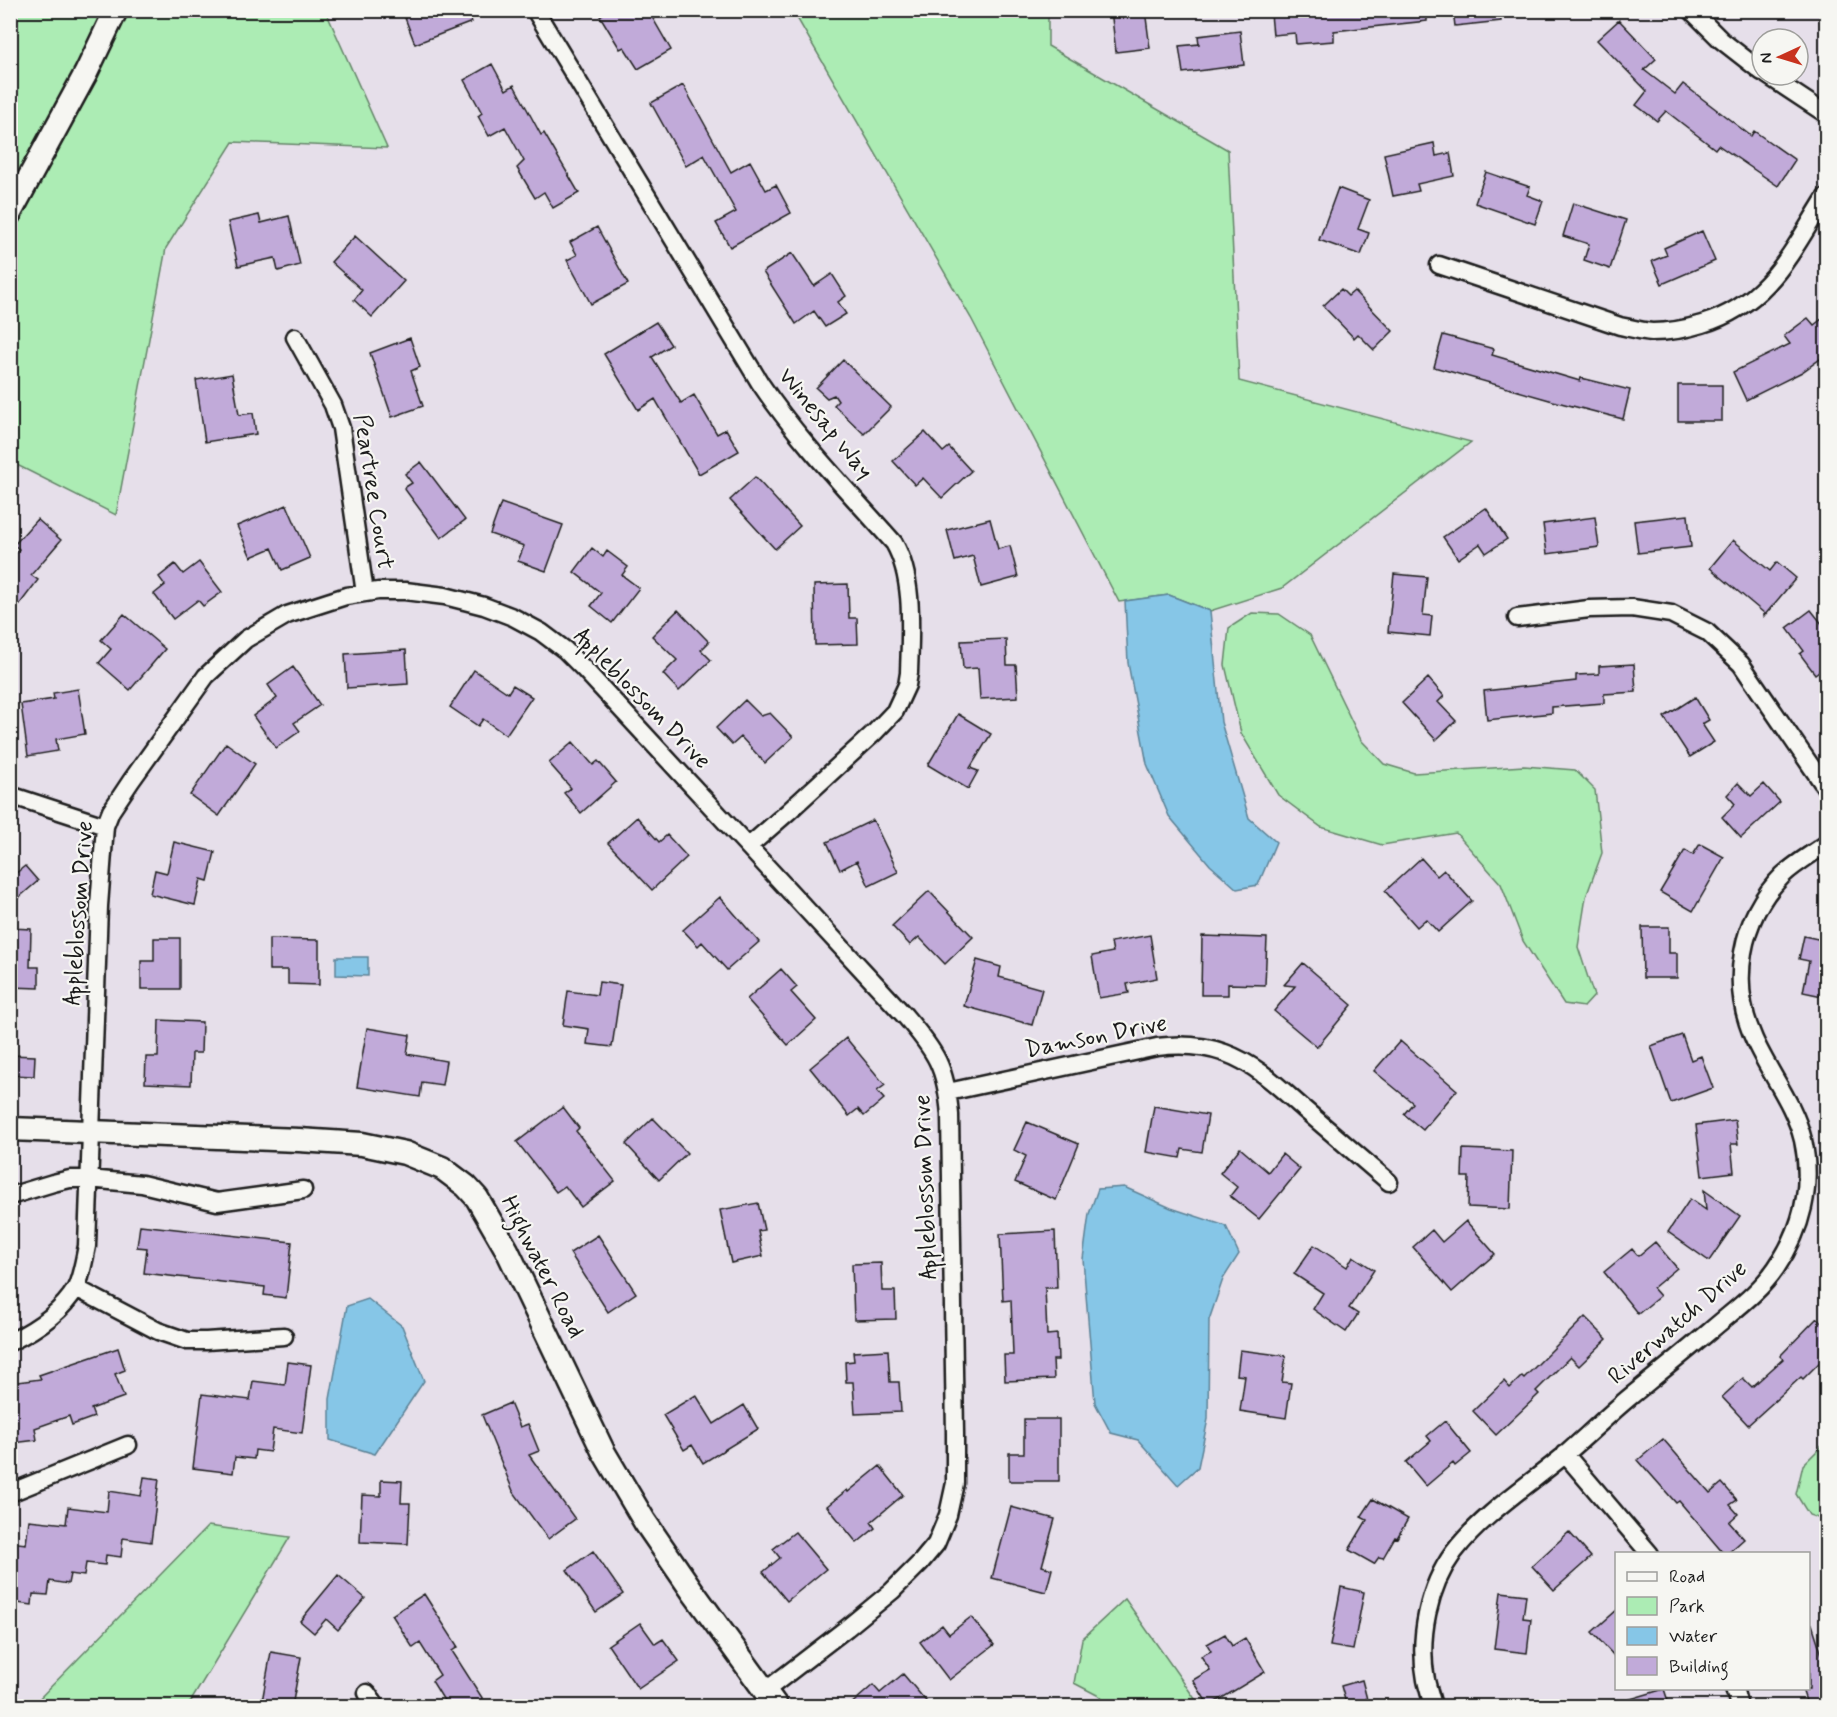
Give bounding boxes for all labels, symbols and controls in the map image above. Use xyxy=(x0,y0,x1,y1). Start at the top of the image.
north arrow xyxy=(1750,27,1810,87)
text: N xyxy=(1756,52,1777,64)
street label: Winesap Way xyxy=(771,362,879,486)
street label: Peartree Court xyxy=(345,412,401,572)
street label: Appleblossom Drive xyxy=(564,622,717,778)
street label: Appleblossom Drive xyxy=(57,820,104,1007)
street label: Damson Drive xyxy=(1022,1008,1170,1066)
street label: Appleblossom Drive xyxy=(907,1094,948,1280)
street label: Highwater Road xyxy=(490,1190,591,1345)
street label: Riverwatch Drive xyxy=(1602,1254,1754,1392)
legend xyxy=(1615,1552,1810,1690)
text: Road xyxy=(1669,1565,1705,1589)
text: Park xyxy=(1669,1595,1705,1619)
text: Water xyxy=(1669,1625,1718,1649)
text: Building xyxy=(1669,1655,1729,1681)

